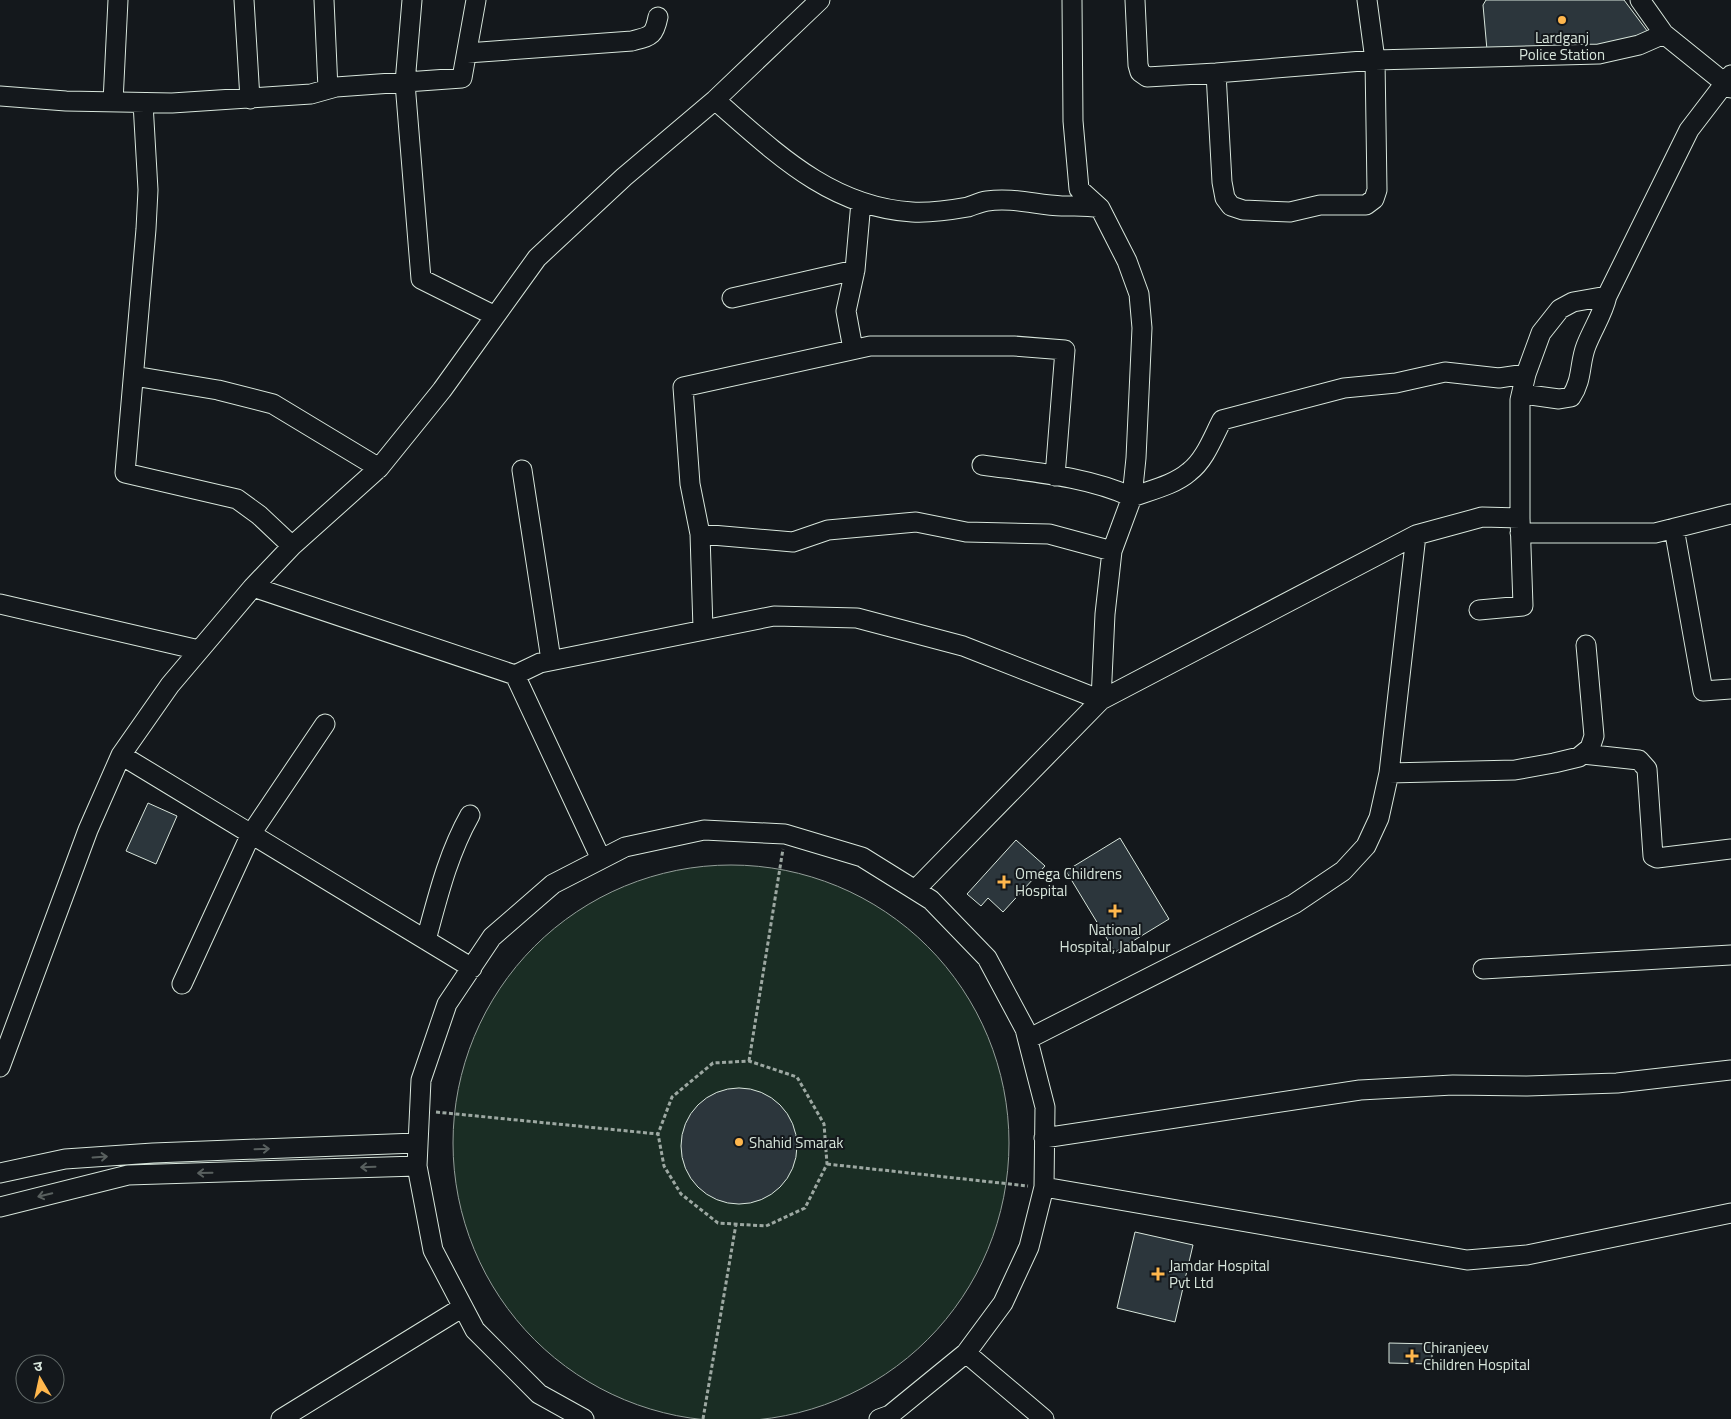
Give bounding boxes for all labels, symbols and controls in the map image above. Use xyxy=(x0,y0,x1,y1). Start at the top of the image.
marker: Lardganj Police Station xyxy=(1556,14,1568,26)
place label: Lardganj Police Station xyxy=(1519,26,1605,66)
place label: Omega Childrens Hospital xyxy=(1015,862,1122,902)
marker: Omega Childrens Hospital xyxy=(997,875,1011,889)
marker: National Hospital, Jabalpur xyxy=(1108,904,1122,918)
place label: National Hospital, Jabalpur xyxy=(1060,918,1170,958)
place label: Shahid Smarak xyxy=(749,1131,843,1154)
marker: Shahid Smarak xyxy=(733,1136,745,1148)
one-way arrow xyxy=(254,1144,270,1154)
one-way arrow xyxy=(91,1152,107,1161)
one-way arrow xyxy=(360,1163,376,1172)
one-way arrow xyxy=(198,1168,214,1178)
one-way arrow xyxy=(38,1191,54,1201)
place label: Jamdar Hospital Pvt Ltd xyxy=(1169,1254,1270,1294)
marker: Jamdar Hospital Pvt Ltd xyxy=(1151,1267,1165,1281)
place label: Chiranjeev Children Hospital xyxy=(1423,1336,1530,1376)
marker: Chiranjeev Children Hospital xyxy=(1405,1349,1419,1363)
north arrow xyxy=(15,1354,65,1404)
text: उ xyxy=(32,1355,44,1377)

